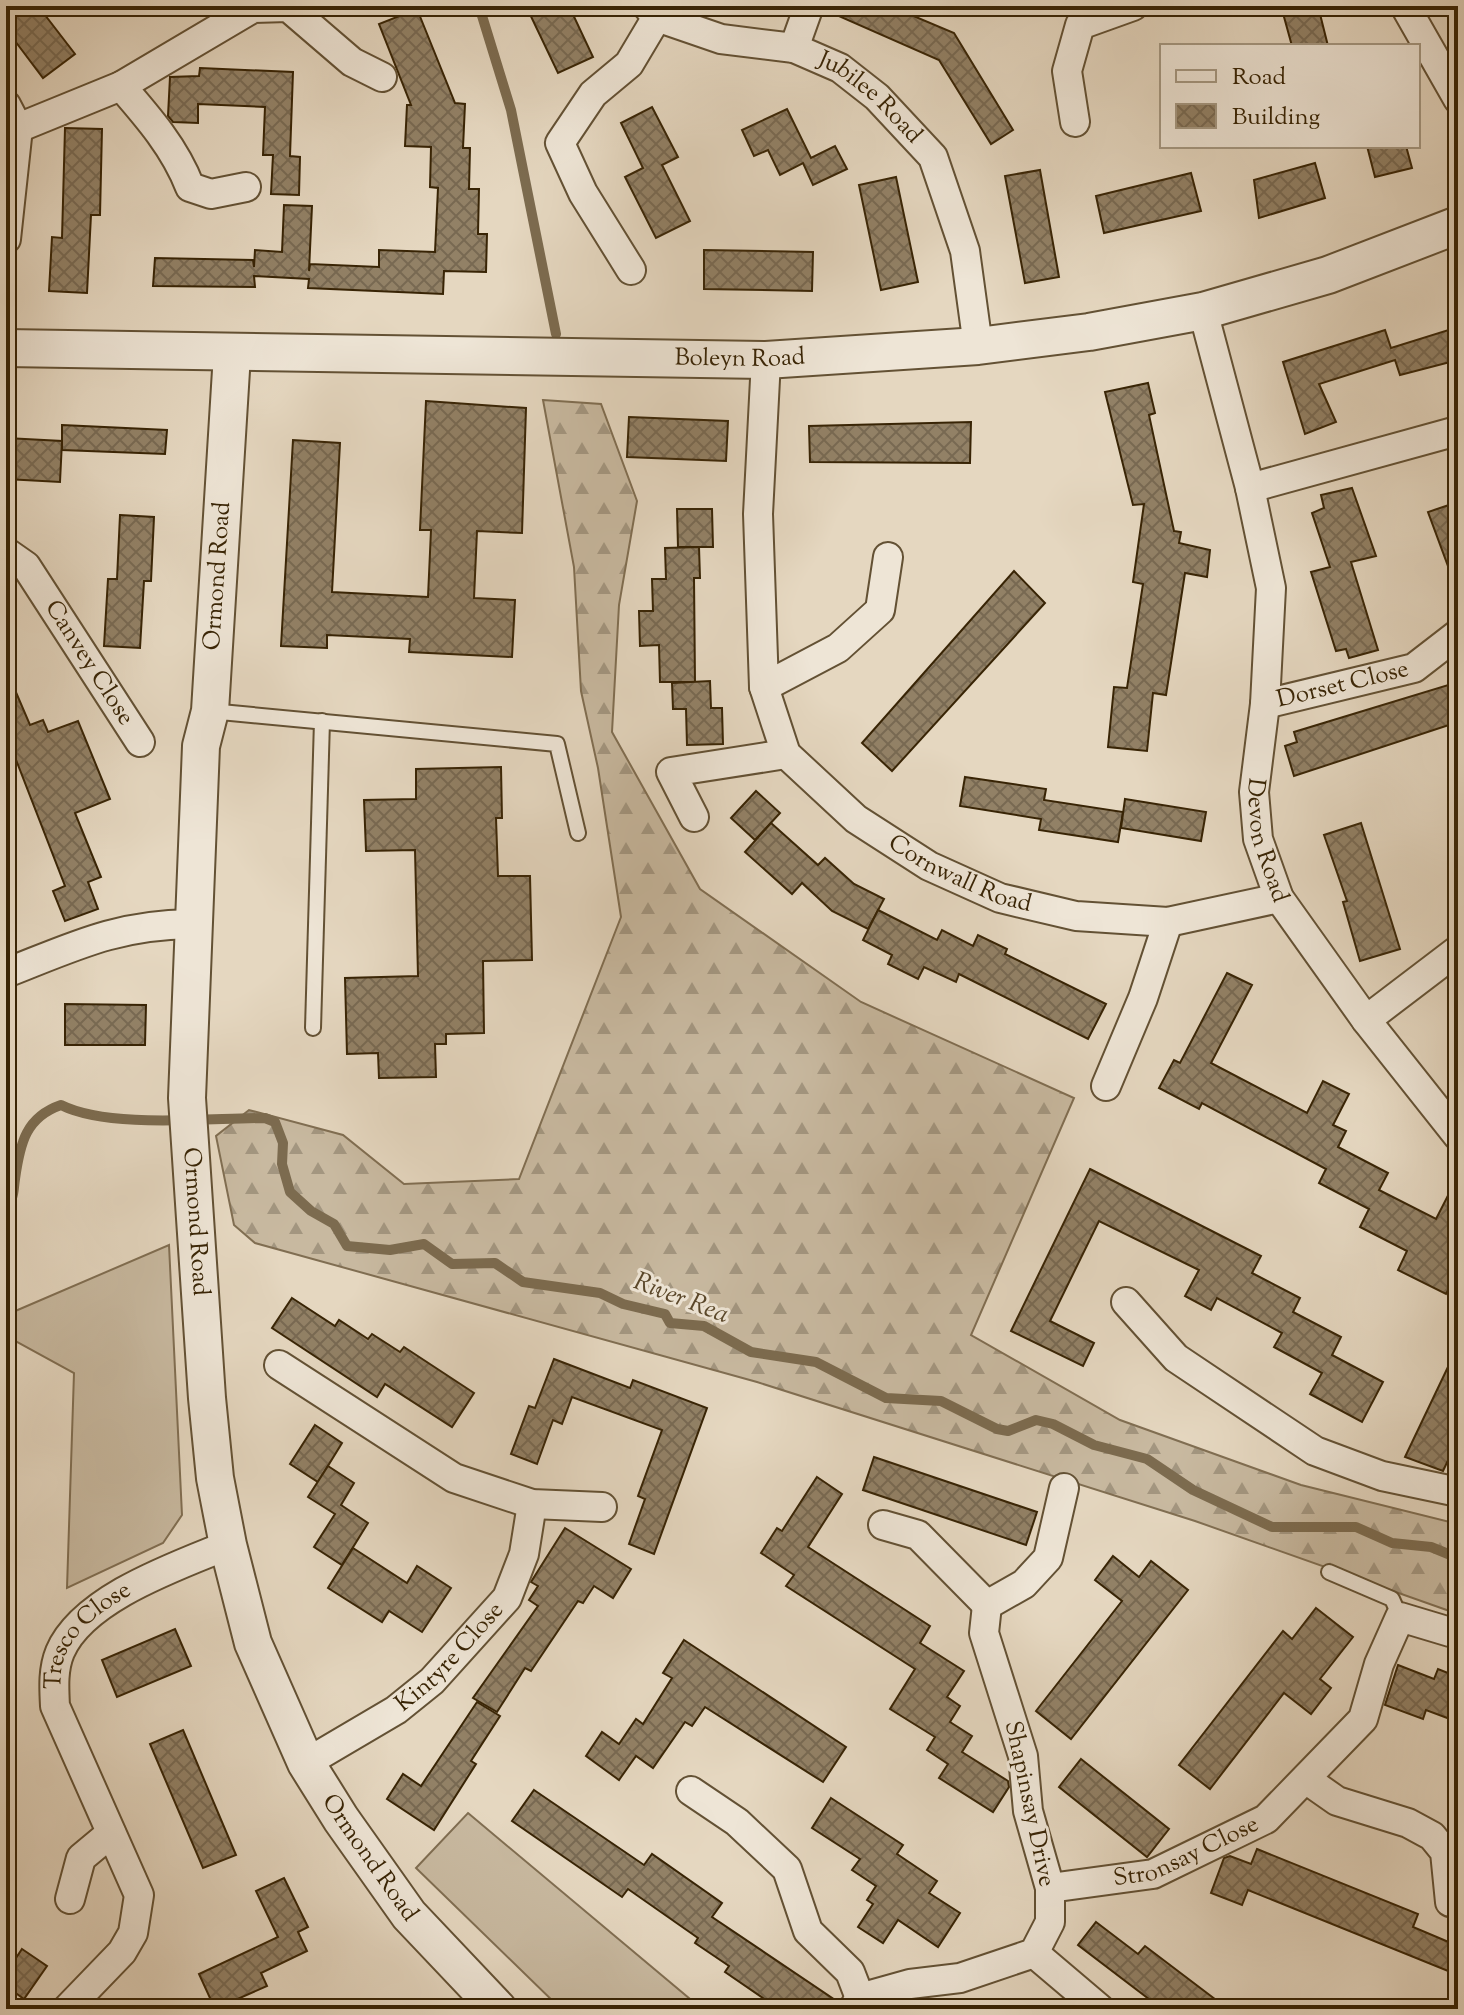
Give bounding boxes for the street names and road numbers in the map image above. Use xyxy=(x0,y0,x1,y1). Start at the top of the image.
street label: Jubilee Road xyxy=(811,43,930,152)
street label: Boleyn Road xyxy=(674,340,807,377)
street label: Ormond Road xyxy=(196,500,240,651)
street label: Canvey Close xyxy=(36,594,142,732)
street label: Dorset Close xyxy=(1273,653,1412,718)
street label: Devon Road xyxy=(1237,776,1297,908)
street label: Cornwall Road xyxy=(881,827,1035,922)
street label: Ormond Road xyxy=(173,1146,217,1297)
street label: Tresco Close xyxy=(37,1574,137,1689)
street label: Kintyre Close xyxy=(388,1595,512,1721)
street label: Shapinsay Drive xyxy=(995,1718,1063,1890)
street label: Ormond Road xyxy=(313,1788,426,1929)
street label: Stronsay Close xyxy=(1111,1808,1265,1896)

